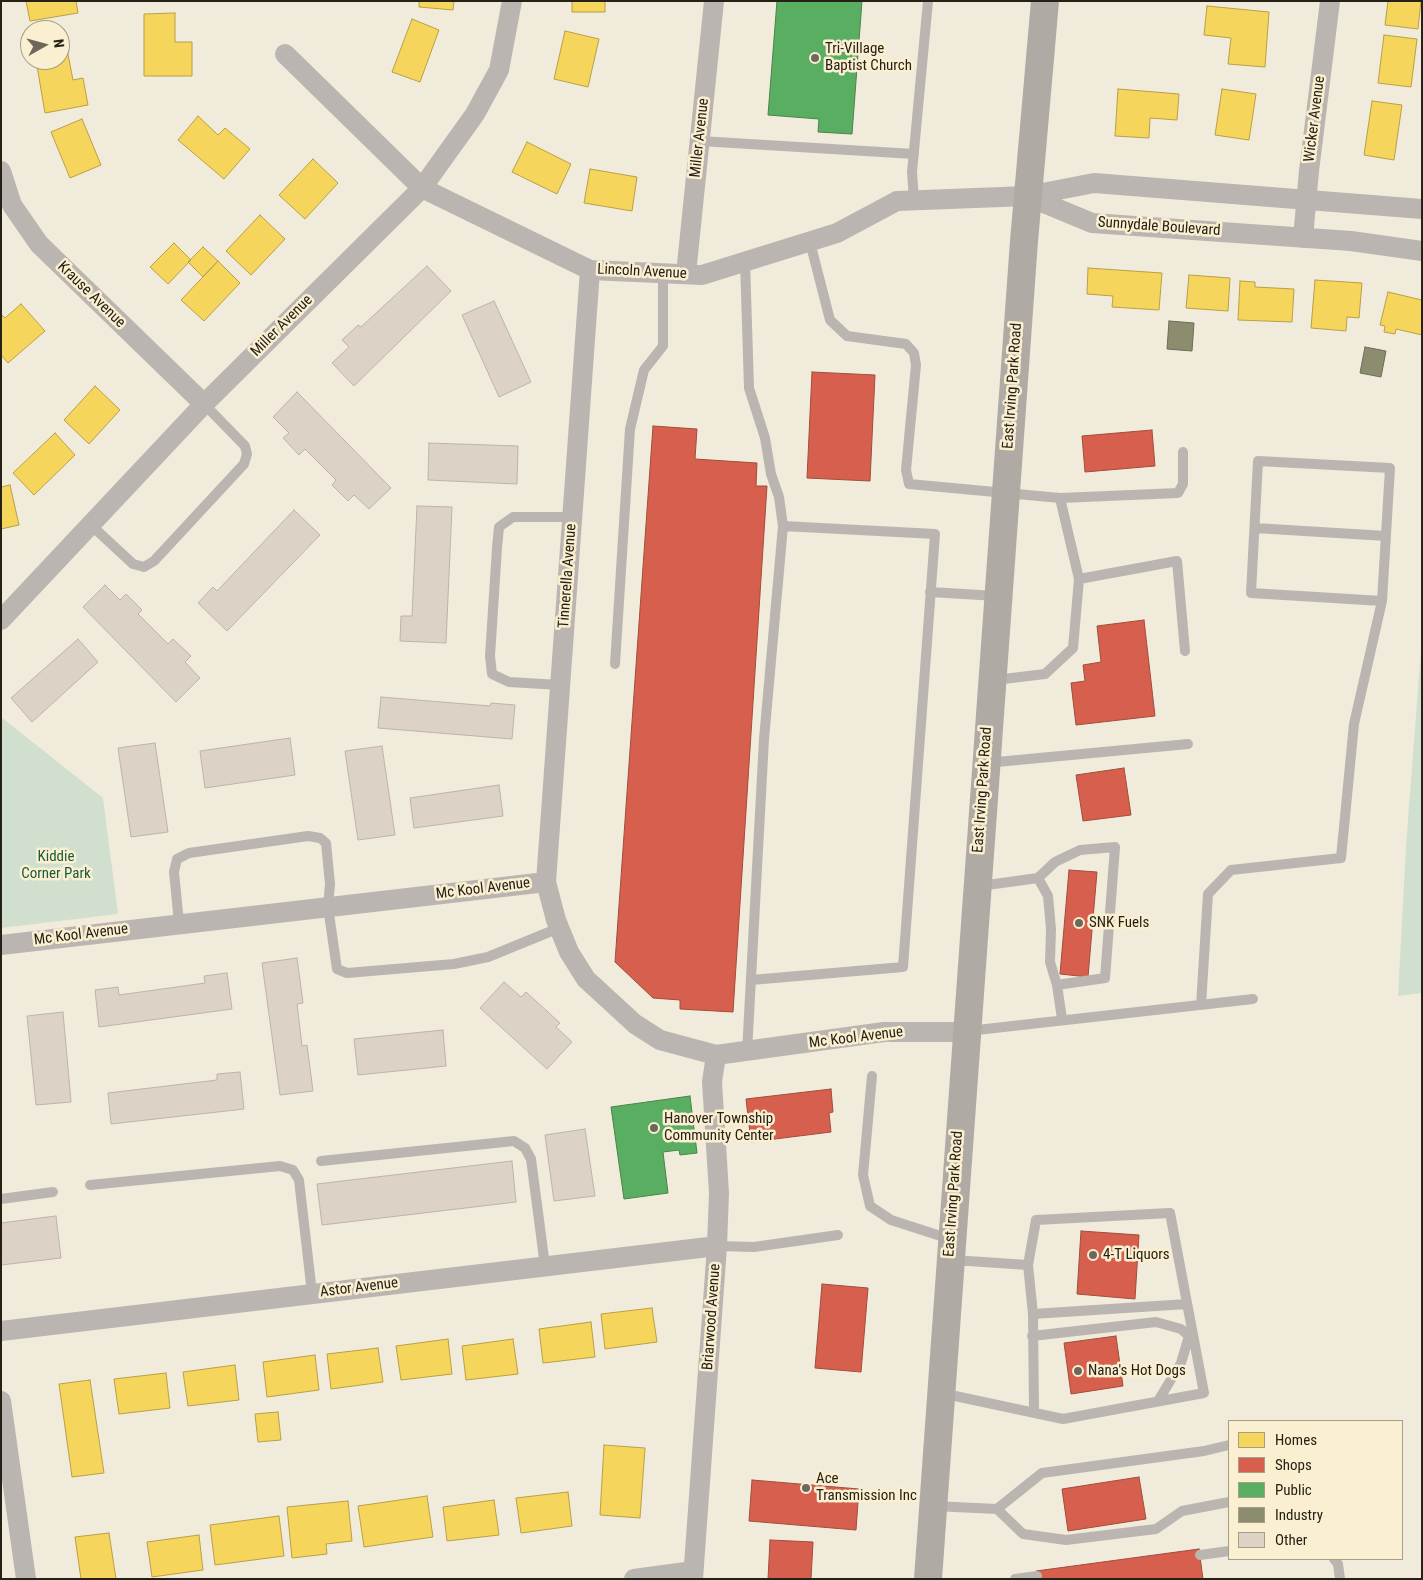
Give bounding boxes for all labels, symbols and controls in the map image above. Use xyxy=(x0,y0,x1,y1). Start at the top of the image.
north arrow xyxy=(20,20,70,70)
text: N xyxy=(50,38,67,49)
place label: Tri-Village Baptist Church xyxy=(825,40,912,75)
marker: Tri-Village Baptist Church xyxy=(809,52,821,64)
street label: Wicker Avenue xyxy=(1301,75,1329,163)
street label: Miller Avenue xyxy=(687,97,713,179)
street label: Sunnydale Boulevard xyxy=(1097,214,1221,240)
street label: Krause Avenue xyxy=(53,258,129,332)
street label: Lincoln Avenue xyxy=(597,261,687,283)
street label: Miller Avenue xyxy=(247,291,317,361)
street label: East Irving Park Road xyxy=(1000,322,1026,450)
street label: Tinnerella Avenue xyxy=(555,523,581,629)
street label: East Irving Park Road xyxy=(970,726,996,854)
park label: Kiddie Corner Park xyxy=(21,848,91,883)
street label: Mc Kool Avenue xyxy=(435,874,531,904)
place label: SNK Fuels xyxy=(1089,914,1149,932)
marker: SNK Fuels xyxy=(1073,917,1085,929)
street label: Mc Kool Avenue xyxy=(33,920,129,950)
street label: Mc Kool Avenue xyxy=(808,1023,904,1053)
place label: Hanover Township Community Center xyxy=(664,1110,774,1145)
marker: Hanover Township Community Center xyxy=(648,1122,660,1134)
street label: East Irving Park Road xyxy=(941,1130,967,1258)
place label: 4-T Liquors xyxy=(1103,1246,1170,1264)
marker: 4-T Liquors xyxy=(1087,1249,1099,1261)
street label: Briarwood Avenue xyxy=(699,1263,725,1371)
street label: Astor Avenue xyxy=(319,1274,399,1302)
place label: Nana's Hot Dogs xyxy=(1088,1362,1186,1380)
marker: Nana's Hot Dogs xyxy=(1072,1365,1084,1377)
legend xyxy=(1228,1420,1403,1560)
text: Homes xyxy=(1275,1431,1317,1449)
text: Shops xyxy=(1275,1456,1312,1474)
place label: Ace Transmission Inc xyxy=(816,1470,917,1505)
text: Public xyxy=(1275,1481,1312,1499)
marker: Ace Transmission Inc xyxy=(800,1482,812,1494)
text: Industry xyxy=(1275,1506,1323,1524)
text: Other xyxy=(1275,1531,1307,1549)

